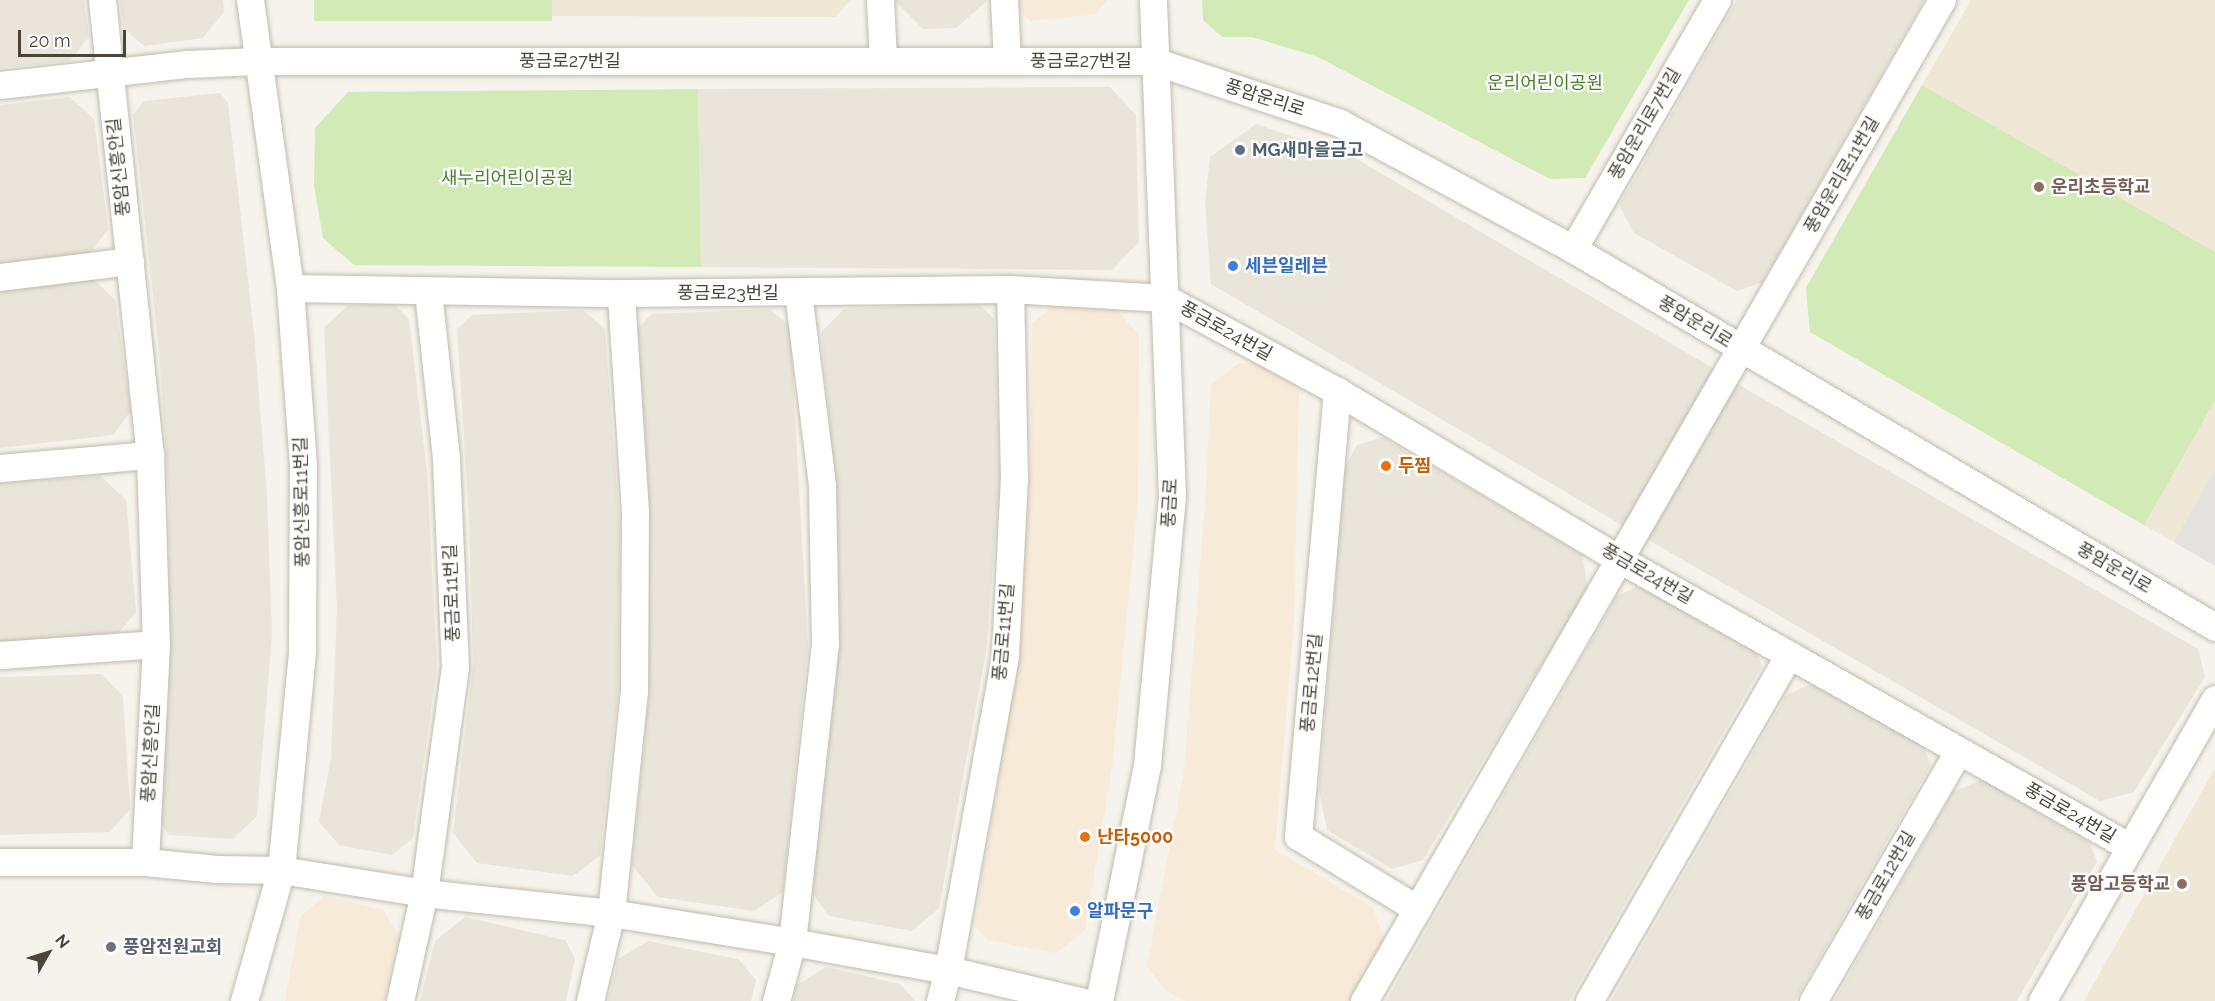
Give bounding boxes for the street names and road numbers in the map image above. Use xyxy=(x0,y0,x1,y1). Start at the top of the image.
street label: 풍금로27번길 xyxy=(519,50,621,72)
street label: 풍금로27번길 xyxy=(1030,50,1132,72)
street label: 풍암운리로7번길 xyxy=(1604,64,1686,184)
street label: 풍암운리로 xyxy=(1222,75,1308,121)
street label: 풍암운리로11번길 xyxy=(1800,113,1884,237)
street label: 풍암신흥안길 xyxy=(103,116,135,218)
street label: 풍금로23번길 xyxy=(677,282,779,304)
street label: 풍암운리로 xyxy=(1654,291,1736,353)
street label: 풍금로24번길 xyxy=(1176,297,1276,365)
street label: 풍암신흥로11번길 xyxy=(290,436,314,568)
street label: 풍금로 xyxy=(1158,478,1182,528)
street label: 풍암운리로 xyxy=(2073,538,2155,598)
street label: 풍금로24번길 xyxy=(1597,539,1697,609)
street label: 풍금로11번길 xyxy=(439,544,465,642)
street label: 풍금로11번길 xyxy=(989,582,1019,682)
street label: 풍금로12번길 xyxy=(1297,632,1327,734)
street label: 풍암신흥안길 xyxy=(138,703,164,803)
street label: 풍금로24번길 xyxy=(2020,778,2120,848)
street label: 풍금로12번길 xyxy=(1852,827,1920,925)

